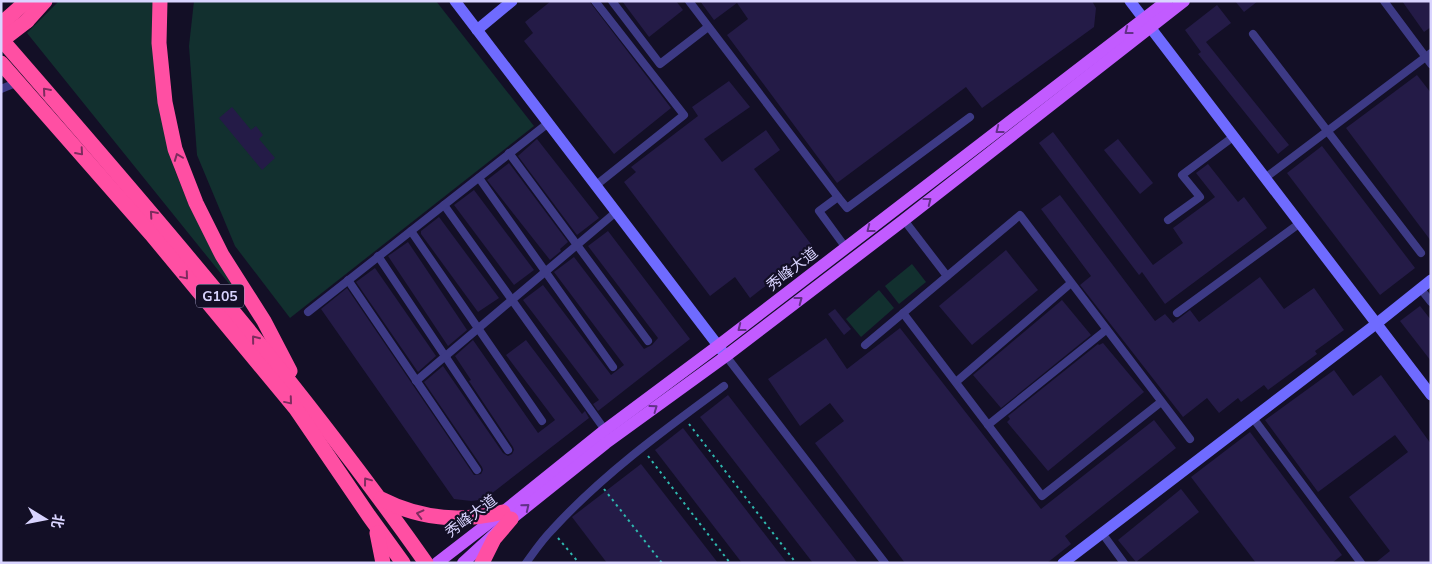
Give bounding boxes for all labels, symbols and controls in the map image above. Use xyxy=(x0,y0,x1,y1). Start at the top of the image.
one-way arrow xyxy=(1124,25,1134,34)
one-way arrow xyxy=(43,87,52,96)
one-way arrow xyxy=(995,124,1005,133)
one-way arrow xyxy=(74,146,83,155)
one-way arrow xyxy=(174,153,184,162)
one-way arrow xyxy=(922,199,931,207)
one-way arrow xyxy=(149,210,158,219)
one-way arrow xyxy=(866,223,876,232)
street label: 秀峰大道 xyxy=(762,243,822,295)
one-way arrow xyxy=(180,270,189,279)
road number: G105 xyxy=(196,284,244,308)
one-way arrow xyxy=(793,298,802,306)
one-way arrow xyxy=(738,322,747,330)
one-way arrow xyxy=(252,336,261,345)
one-way arrow xyxy=(283,395,291,404)
one-way arrow xyxy=(648,405,657,413)
one-way arrow xyxy=(364,478,372,487)
street label: 秀峰大道 xyxy=(441,490,501,542)
north arrow xyxy=(20,494,70,544)
one-way arrow xyxy=(520,505,529,513)
one-way arrow xyxy=(416,509,425,520)
text: 北 xyxy=(47,513,68,530)

